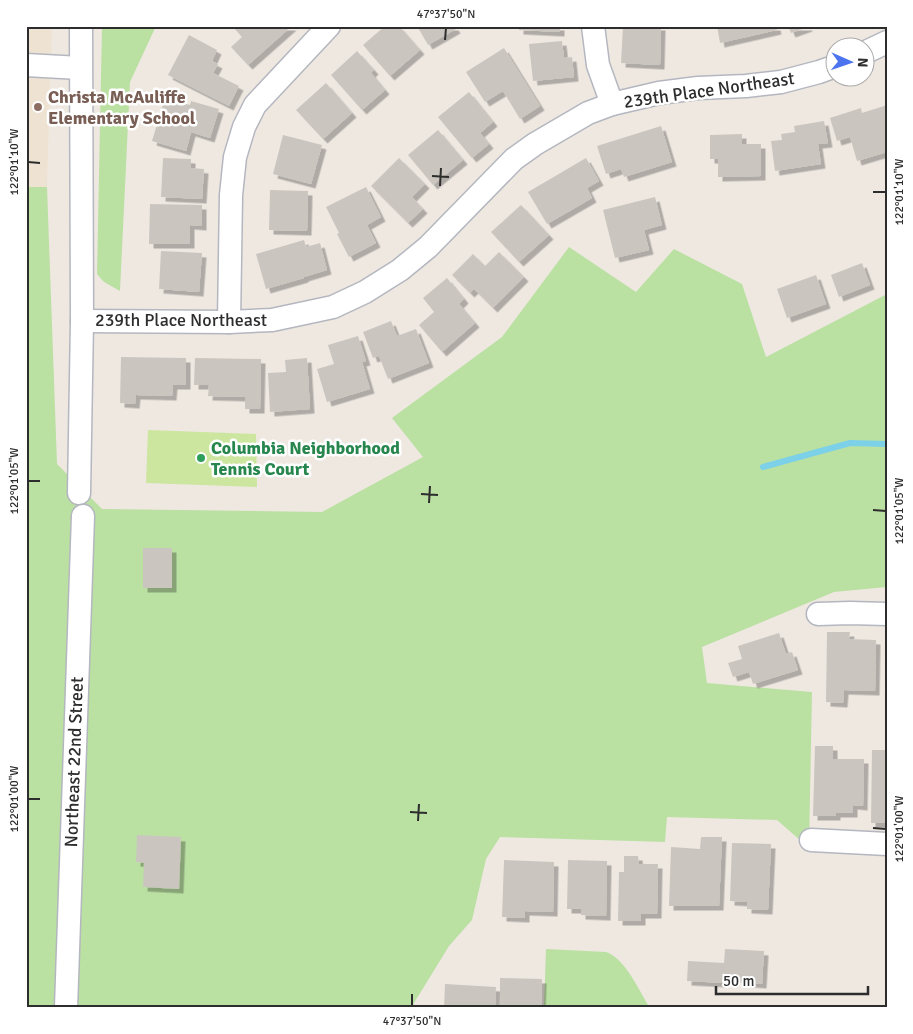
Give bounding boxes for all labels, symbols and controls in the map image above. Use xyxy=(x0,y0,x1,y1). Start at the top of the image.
text: 47°37'50"N xyxy=(417,7,475,22)
north arrow xyxy=(826,38,876,88)
text: N xyxy=(854,57,871,68)
street label: 239th Place Northeast xyxy=(622,67,796,113)
place label: Christa McAuliffe Elementary School xyxy=(48,86,196,129)
marker: Christa McAuliffe Elementary School xyxy=(32,101,44,113)
text: 122°01'10"W xyxy=(7,128,22,196)
text: 122°01'10"W xyxy=(892,158,907,226)
street label: 239th Place Northeast xyxy=(95,309,267,331)
place label: Columbia Neighborhood Tennis Court xyxy=(211,437,400,480)
text: 122°01'05"W xyxy=(7,447,22,515)
marker: Columbia Neighborhood Tennis Court xyxy=(195,452,207,464)
text: 122°01'05"W xyxy=(892,477,907,545)
street label: Northeast 22nd Street xyxy=(60,676,88,848)
text: 122°01'00"W xyxy=(7,765,22,833)
text: 122°01'00"W xyxy=(892,795,907,863)
scale bar xyxy=(716,964,868,996)
text: 50 m xyxy=(723,972,754,990)
text: 47°37'50"N xyxy=(383,1014,441,1029)

